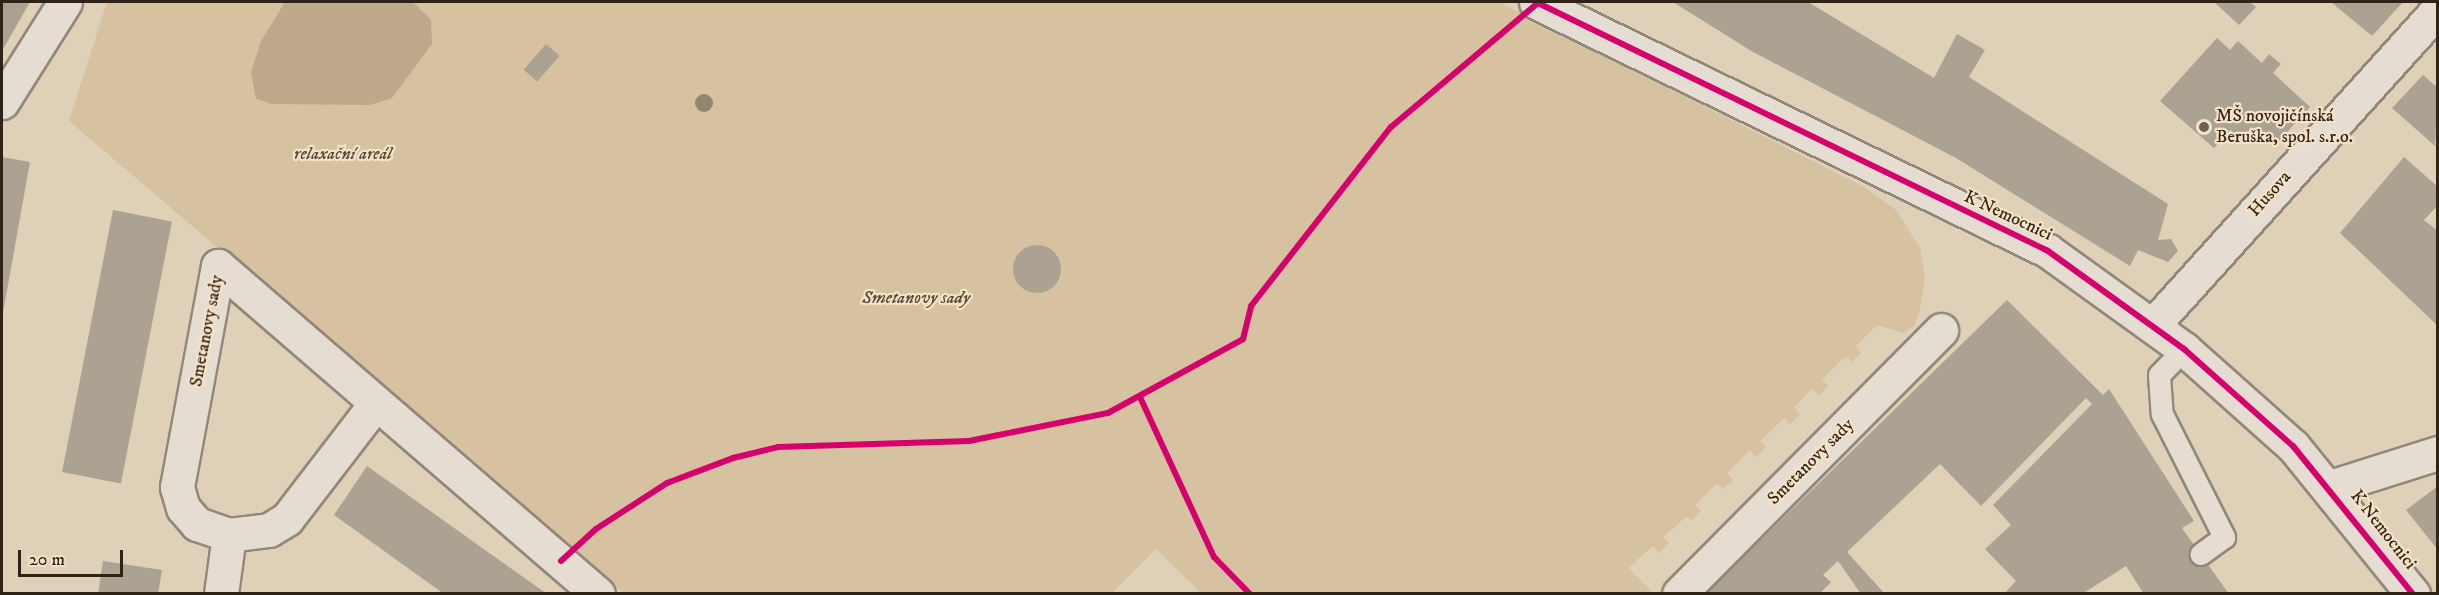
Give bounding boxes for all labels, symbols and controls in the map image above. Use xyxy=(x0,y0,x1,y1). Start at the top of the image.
place label: MŠ novojičínská Beruška, spol. s.r.o. xyxy=(2216,106,2353,148)
marker: MŠ novojičínská Beruška, spol. s.r.o. xyxy=(2197,120,2211,134)
park label: relaxační areál xyxy=(294,143,392,165)
street label: Husova xyxy=(2244,167,2296,221)
street label: K Nemocnici xyxy=(1960,186,2056,246)
street label: Smetanovy sady xyxy=(186,273,228,389)
park label: Smetanovy sady xyxy=(862,287,970,309)
street label: Smetanovy sady xyxy=(1763,414,1859,510)
street label: K Nemocnici xyxy=(2345,486,2421,574)
scale bar xyxy=(21,538,126,576)
text: 20 m xyxy=(29,549,65,571)

